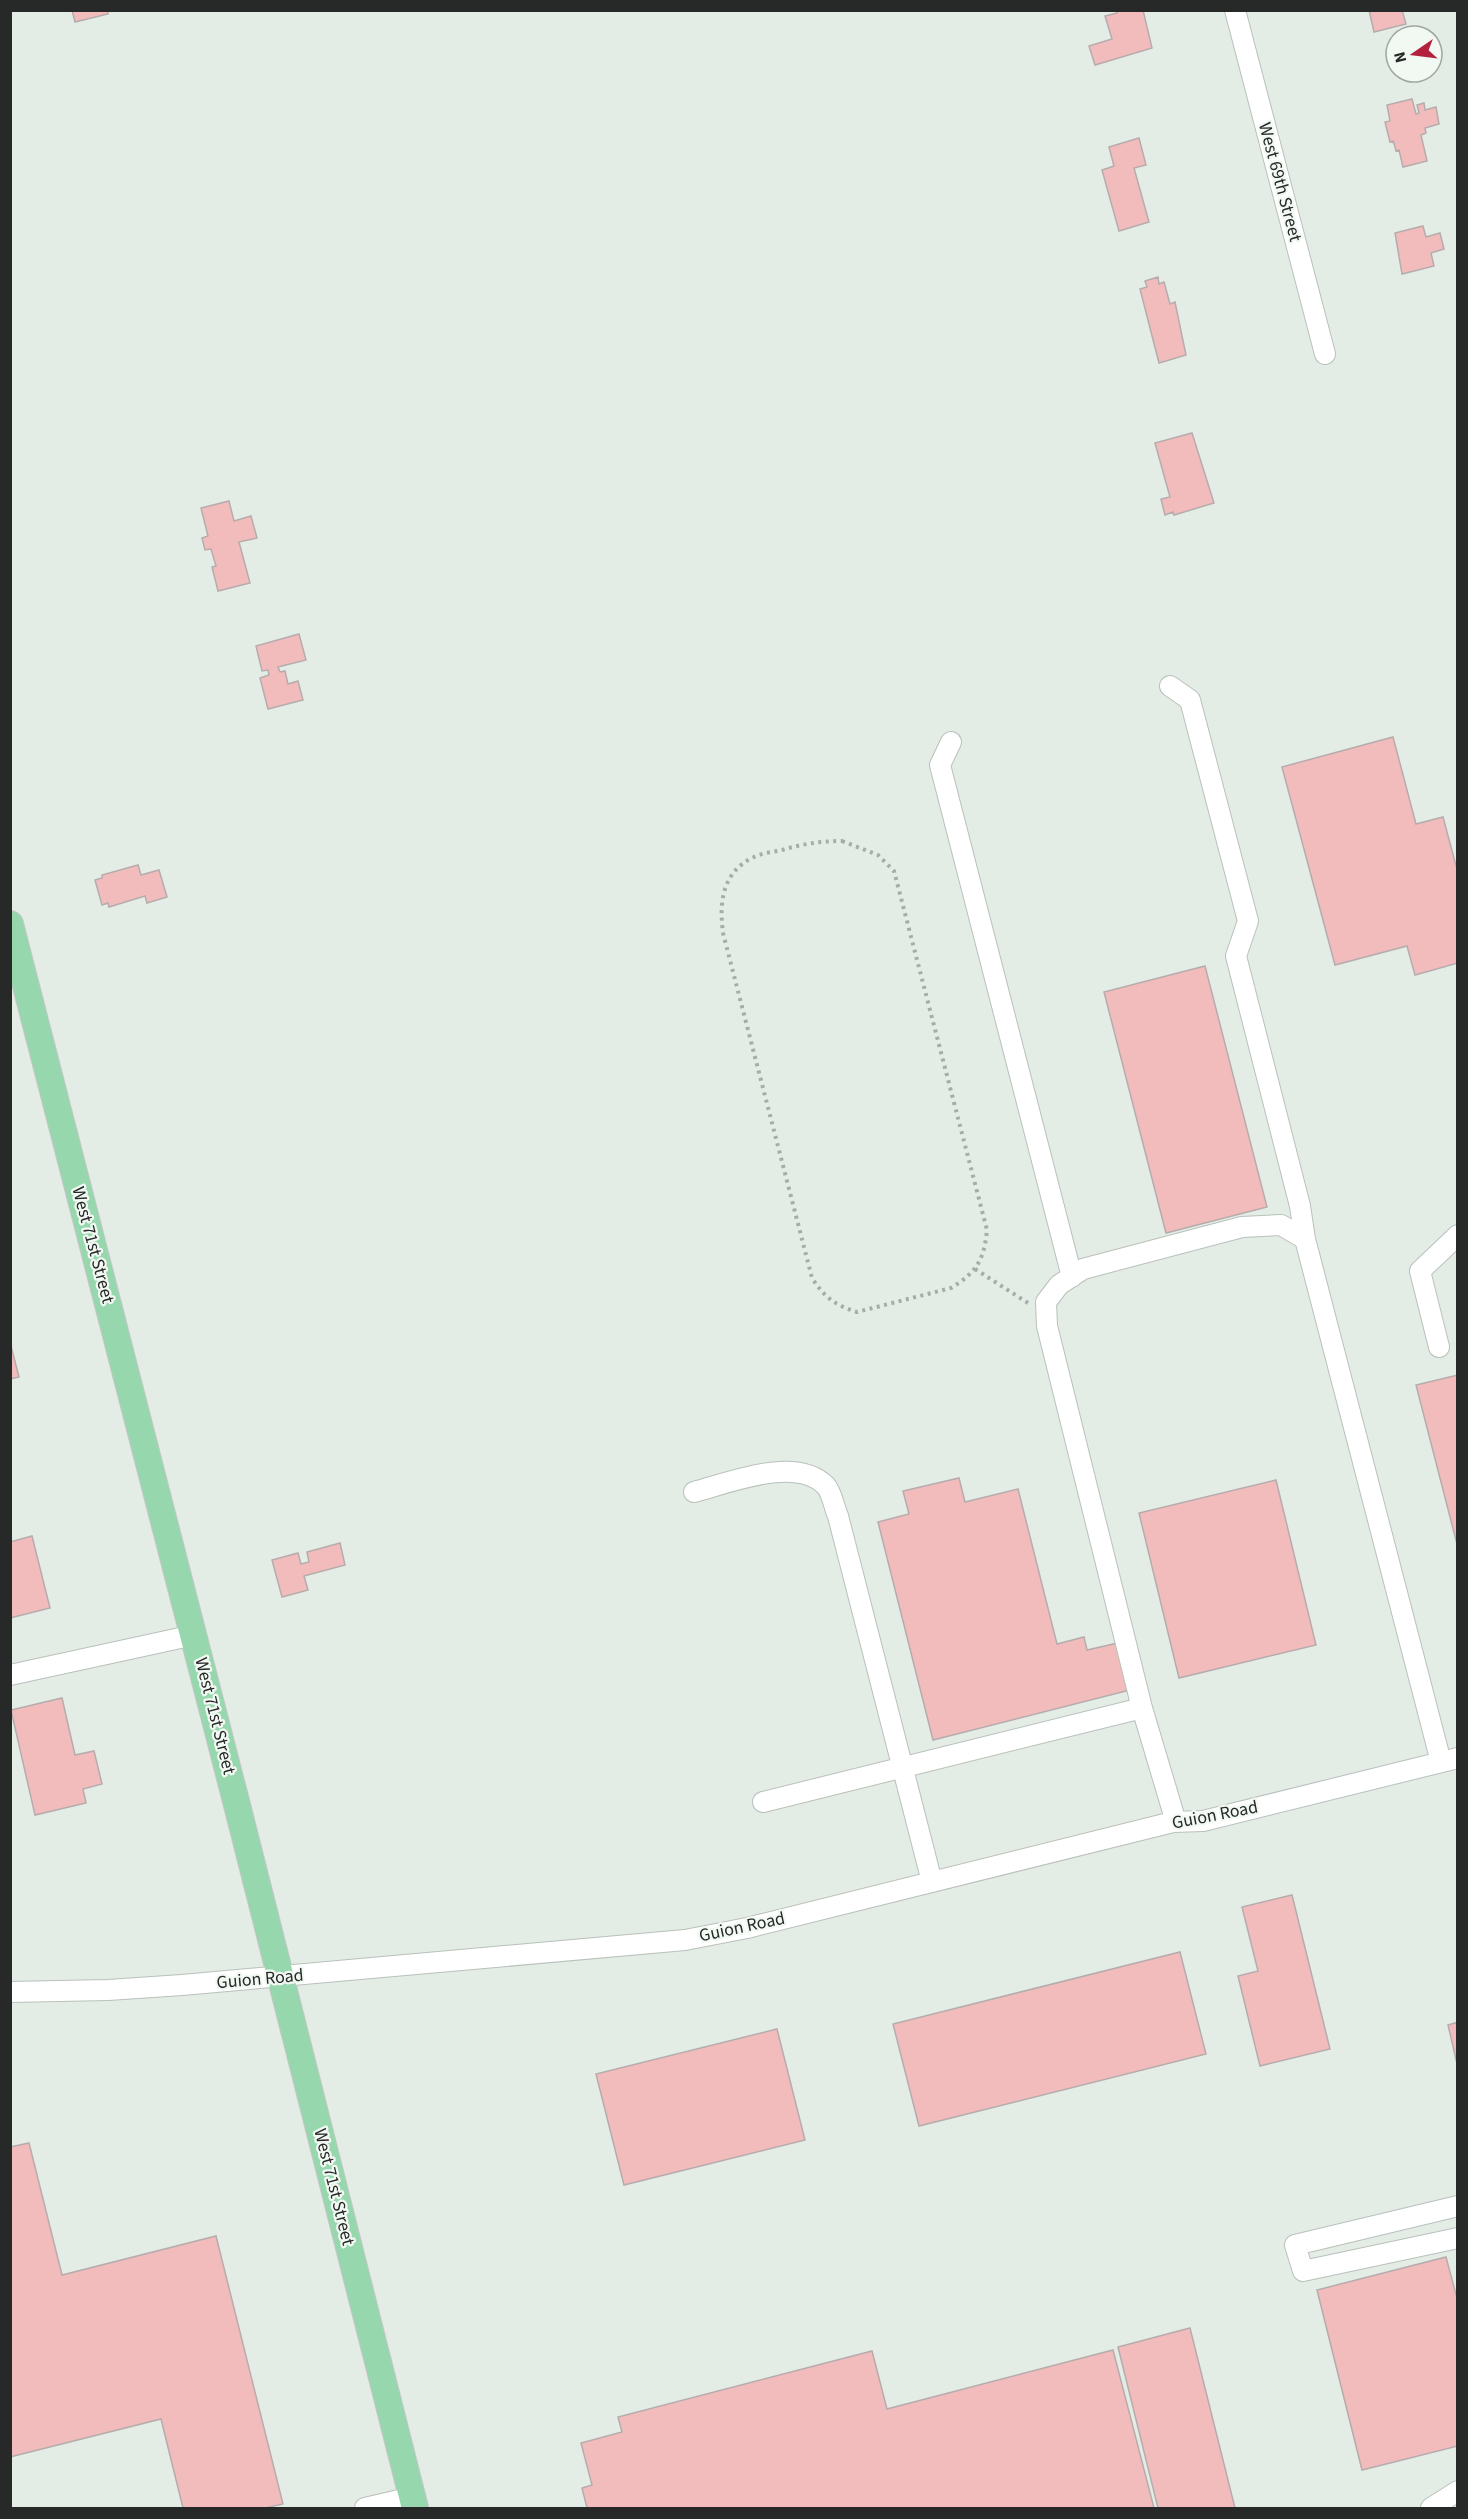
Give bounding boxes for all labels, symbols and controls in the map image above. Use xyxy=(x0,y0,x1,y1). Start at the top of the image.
north arrow xyxy=(1384,24,1444,84)
text: N xyxy=(1388,50,1412,65)
street label: West 69th Street xyxy=(1252,120,1308,244)
street label: West 71st Street xyxy=(65,1184,121,1306)
street label: West 71st Street xyxy=(188,1655,242,1777)
street label: Guion Road xyxy=(1170,1794,1260,1836)
street label: Guion Road xyxy=(697,1906,787,1948)
street label: Guion Road xyxy=(215,1963,305,1995)
street label: West 71st Street xyxy=(307,2126,361,2248)

